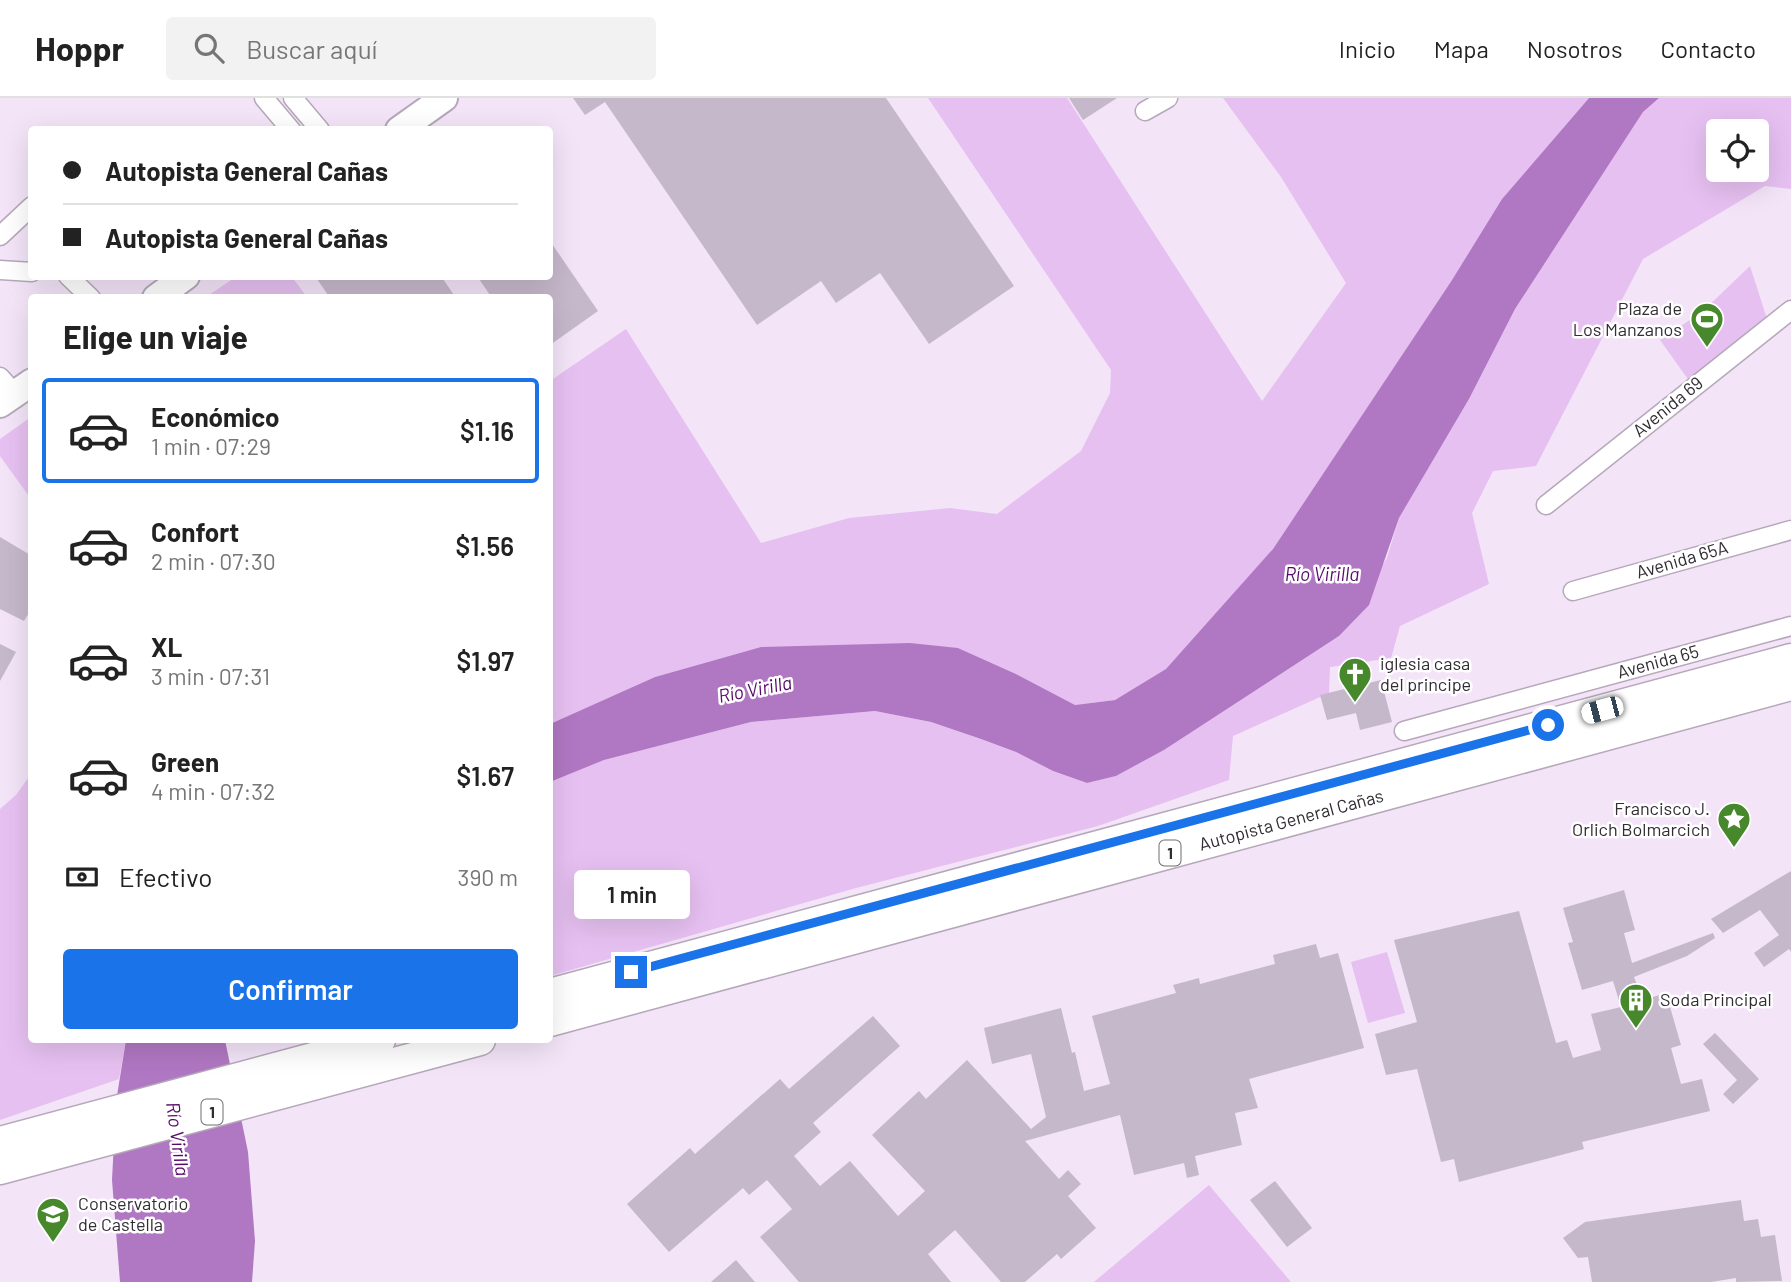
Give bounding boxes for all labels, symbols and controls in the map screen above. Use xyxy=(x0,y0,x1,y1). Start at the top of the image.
search box xyxy=(166,17,656,80)
text: Hoppr xyxy=(35,28,124,68)
icon: search xyxy=(190,29,228,67)
text: Buscar aquí xyxy=(246,33,377,64)
text: Inicio xyxy=(1339,34,1396,63)
text: Mapa xyxy=(1434,34,1489,63)
text: Nosotros xyxy=(1527,34,1623,63)
text: Contacto xyxy=(1661,34,1756,63)
map controls xyxy=(1706,119,1769,182)
button: locate xyxy=(1706,119,1769,182)
text: Autopista General Cañas xyxy=(105,155,388,186)
text: Autopista General Cañas xyxy=(105,222,388,253)
place label: Plaza de Los Manzanos xyxy=(1573,297,1682,340)
sports icon: Plaza de Los Manzanos xyxy=(1688,300,1726,349)
text: Elige un viaje xyxy=(63,317,248,355)
street label: Avenida 69 xyxy=(1628,371,1707,441)
icon: car xyxy=(67,399,130,462)
text: Económico xyxy=(151,401,280,432)
text: $1.16 xyxy=(460,415,514,446)
text: 1 min · 07:29 xyxy=(151,432,271,460)
icon: car xyxy=(67,514,130,577)
text: Confort xyxy=(151,516,239,547)
text: $1.56 xyxy=(455,530,514,561)
street label: Avenida 65A xyxy=(1633,535,1730,583)
text: 2 min · 07:30 xyxy=(151,547,276,575)
water label: Río Virilla xyxy=(1285,562,1359,585)
icon: car xyxy=(67,629,130,692)
text: XL xyxy=(151,631,182,662)
street label: Avenida 65 xyxy=(1614,640,1701,682)
text: $1.97 xyxy=(457,645,514,676)
place label: iglesia casa del principe xyxy=(1380,652,1471,695)
church icon: iglesia casa del principe xyxy=(1336,655,1374,704)
text: 3 min · 07:31 xyxy=(151,662,270,690)
water label: Río Virilla xyxy=(716,670,794,707)
car xyxy=(1579,694,1626,726)
route start xyxy=(1532,709,1564,741)
icon: car xyxy=(67,744,130,807)
text: Green xyxy=(151,746,219,777)
text: $1.67 xyxy=(457,760,514,791)
text: 4 min · 07:32 xyxy=(151,777,275,805)
street label: Autopista General Cañas xyxy=(1196,784,1386,855)
place label: Francisco J. Orlich Bolmarcich xyxy=(1572,797,1710,840)
place icon: Francisco J. Orlich Bolmarcich xyxy=(1715,800,1753,849)
road number: 1 xyxy=(1160,840,1180,866)
icon: cash xyxy=(63,858,101,896)
text: Efectivo xyxy=(119,861,212,892)
text: 390 m xyxy=(458,863,518,891)
callout: 1 min xyxy=(573,870,689,920)
text: 1 min xyxy=(607,880,657,908)
button: Confirmar xyxy=(63,949,518,1029)
route end xyxy=(615,956,647,988)
building icon: Soda Principal xyxy=(1617,981,1655,1030)
place label: Soda Principal xyxy=(1660,988,1772,1010)
water label: Río Virilla xyxy=(162,1100,195,1177)
road number: 1 xyxy=(202,1100,222,1124)
place label: Conservatorio de Castella xyxy=(78,1192,188,1235)
school or university icon: Conservatorio de Castella xyxy=(34,1195,72,1244)

